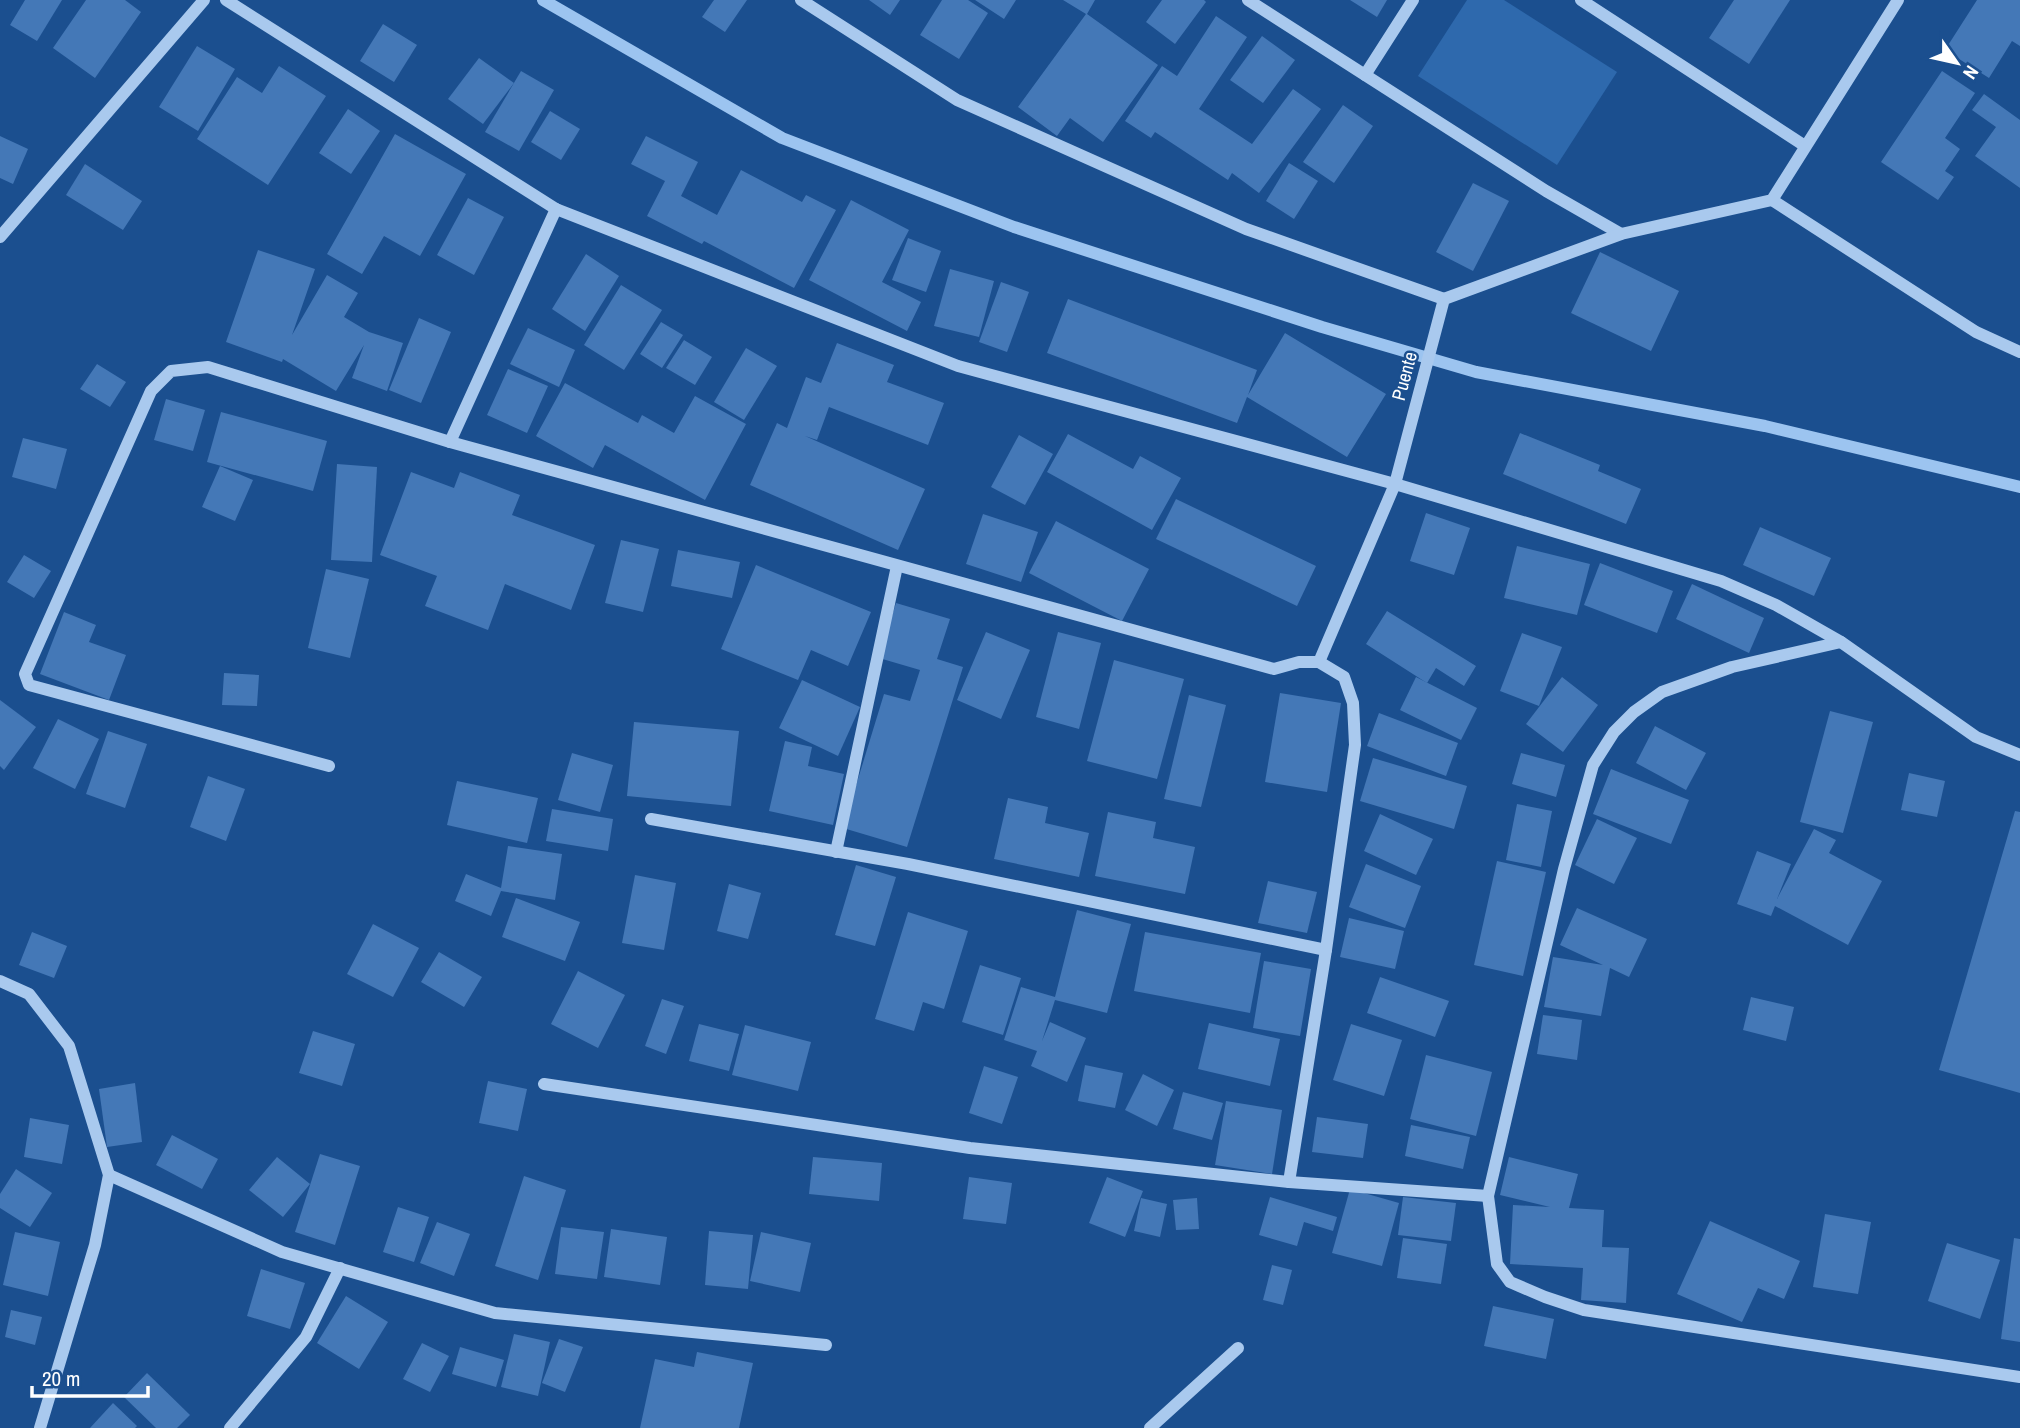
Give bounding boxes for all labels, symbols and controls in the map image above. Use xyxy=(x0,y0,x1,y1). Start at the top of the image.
north arrow xyxy=(1922,28,1992,98)
text: N xyxy=(1957,61,1985,84)
street label: Puente xyxy=(1385,349,1423,403)
scale bar xyxy=(32,1354,147,1398)
text: 20 m xyxy=(42,1364,80,1393)

